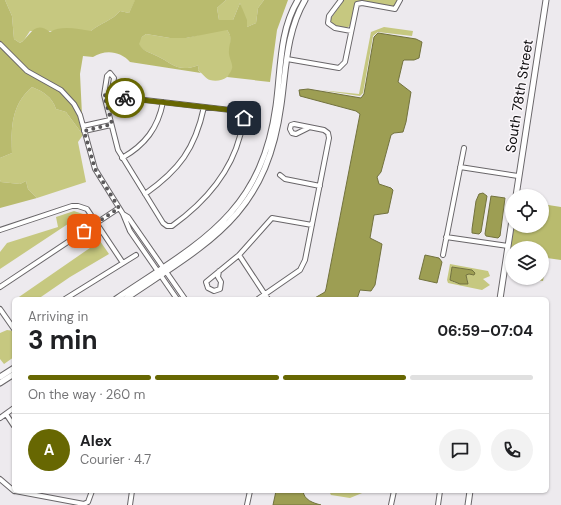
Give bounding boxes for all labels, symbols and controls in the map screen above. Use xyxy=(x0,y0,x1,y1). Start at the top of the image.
street label: South 78th Street xyxy=(501,38,537,154)
courier xyxy=(105,78,145,118)
icon: bike xyxy=(114,87,136,109)
pin xyxy=(227,101,261,135)
icon: home xyxy=(233,107,255,129)
map controls xyxy=(505,189,549,285)
button: locate xyxy=(505,189,549,233)
pin xyxy=(67,214,101,248)
icon: bag xyxy=(73,220,95,242)
button: layers xyxy=(505,241,549,285)
text: Arriving in xyxy=(28,308,88,325)
text: 06:59–07:04 xyxy=(438,321,533,341)
text: 3 min xyxy=(28,323,97,357)
text: On the way · 260 m xyxy=(28,386,145,403)
button: chat xyxy=(439,429,481,471)
button: phone xyxy=(491,429,533,471)
text: Alex xyxy=(80,431,112,451)
text: A xyxy=(44,440,54,460)
text: Courier · 4.7 xyxy=(80,451,151,468)

